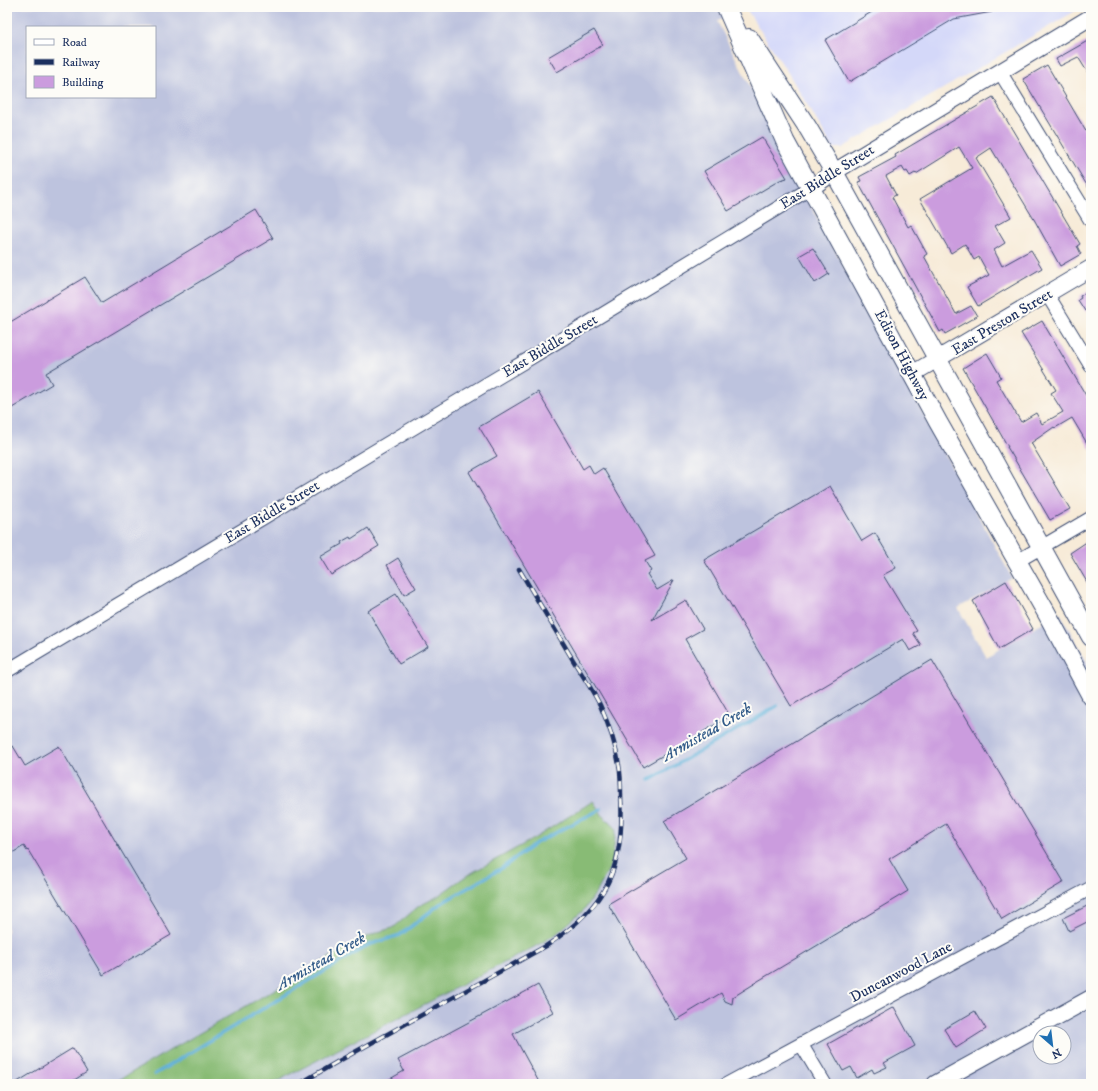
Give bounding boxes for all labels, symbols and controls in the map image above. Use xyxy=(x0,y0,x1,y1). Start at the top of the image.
legend xyxy=(26,26,156,98)
text: Road xyxy=(62,35,87,50)
text: Railway xyxy=(62,55,100,70)
text: Building xyxy=(62,75,103,90)
street label: East Biddle Street xyxy=(776,140,878,214)
street label: East Preston Street xyxy=(948,284,1056,360)
street label: Edison Highway xyxy=(870,306,934,404)
street label: East Biddle Street xyxy=(499,310,601,382)
street label: East Biddle Street xyxy=(221,476,323,548)
water label: Armistead Creek xyxy=(657,698,755,767)
water label: Armistead Creek xyxy=(271,927,369,996)
street label: Duncanwood Lane xyxy=(847,937,955,1007)
north arrow xyxy=(1032,1025,1072,1065)
text: N xyxy=(1049,1045,1063,1061)

